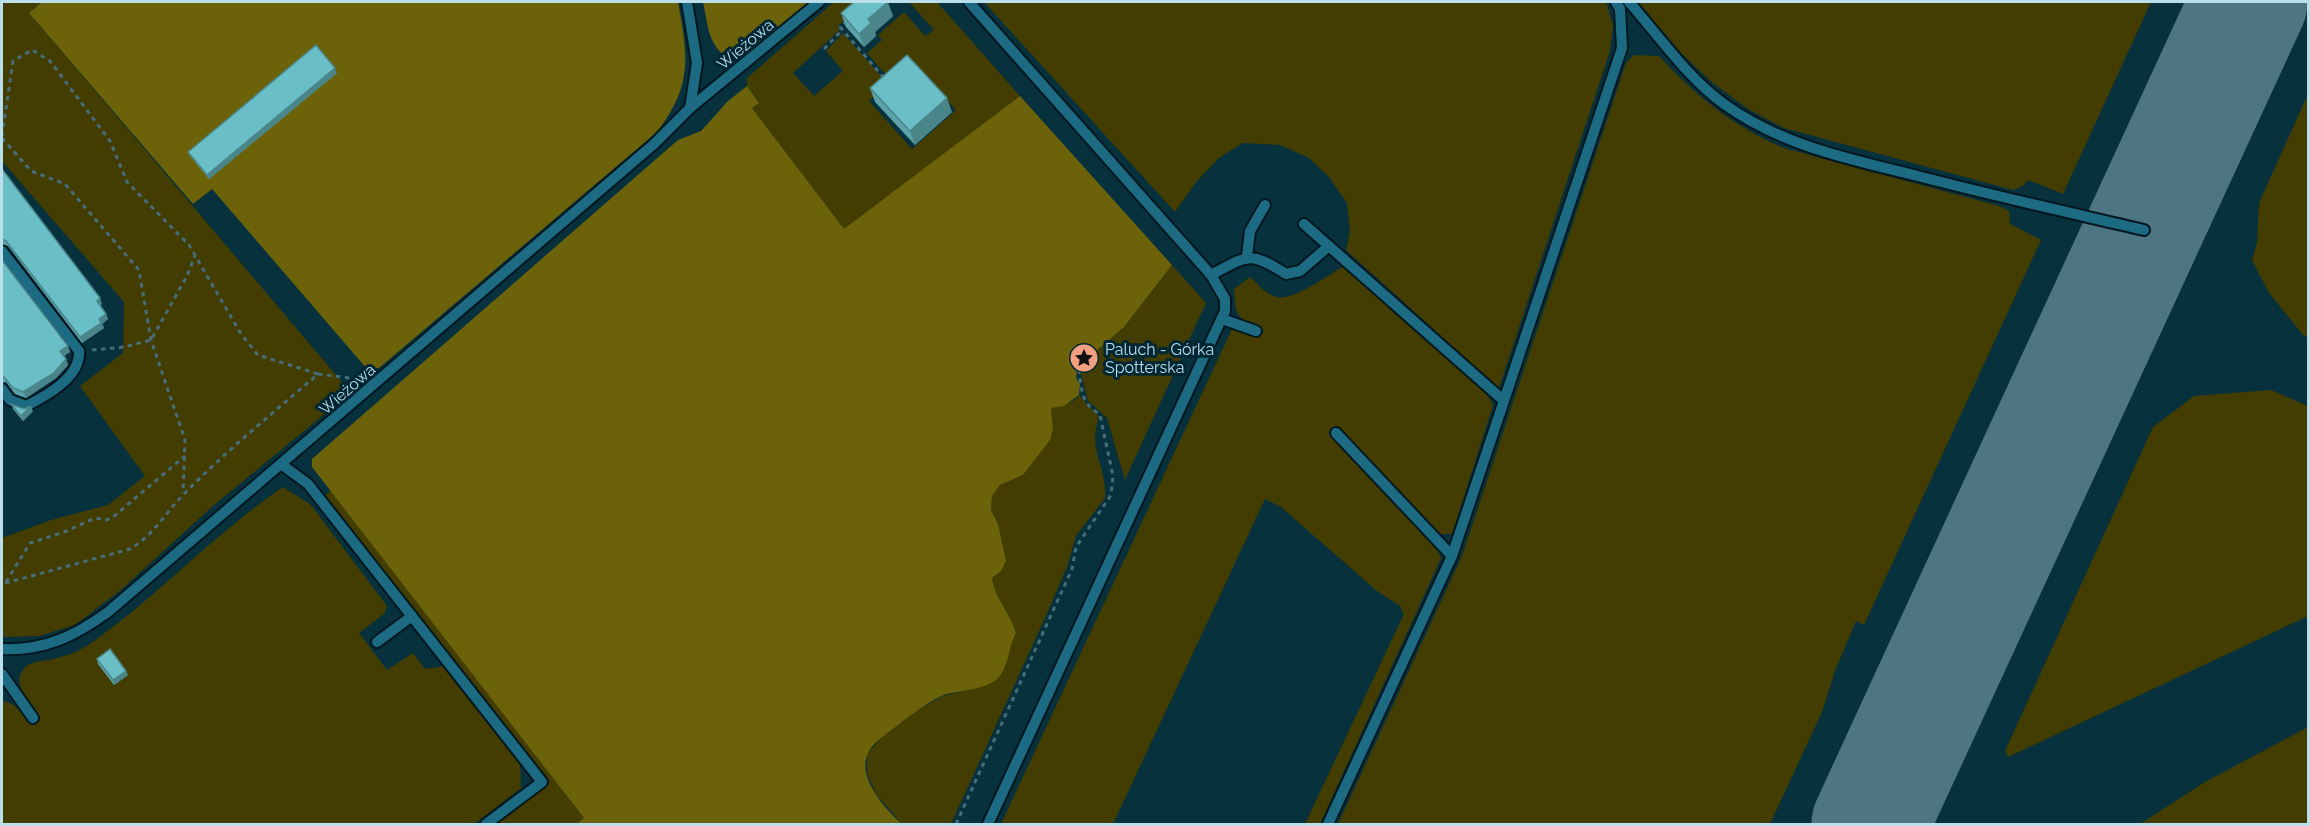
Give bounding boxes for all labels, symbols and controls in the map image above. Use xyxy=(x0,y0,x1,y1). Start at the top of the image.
street label: Wieżowa xyxy=(713,15,777,74)
place label: Paluch - Górka Spotterska xyxy=(1105,340,1214,377)
place icon: Paluch - Górka Spotterska xyxy=(1068,342,1100,374)
street label: Wieżowa xyxy=(315,360,379,419)

